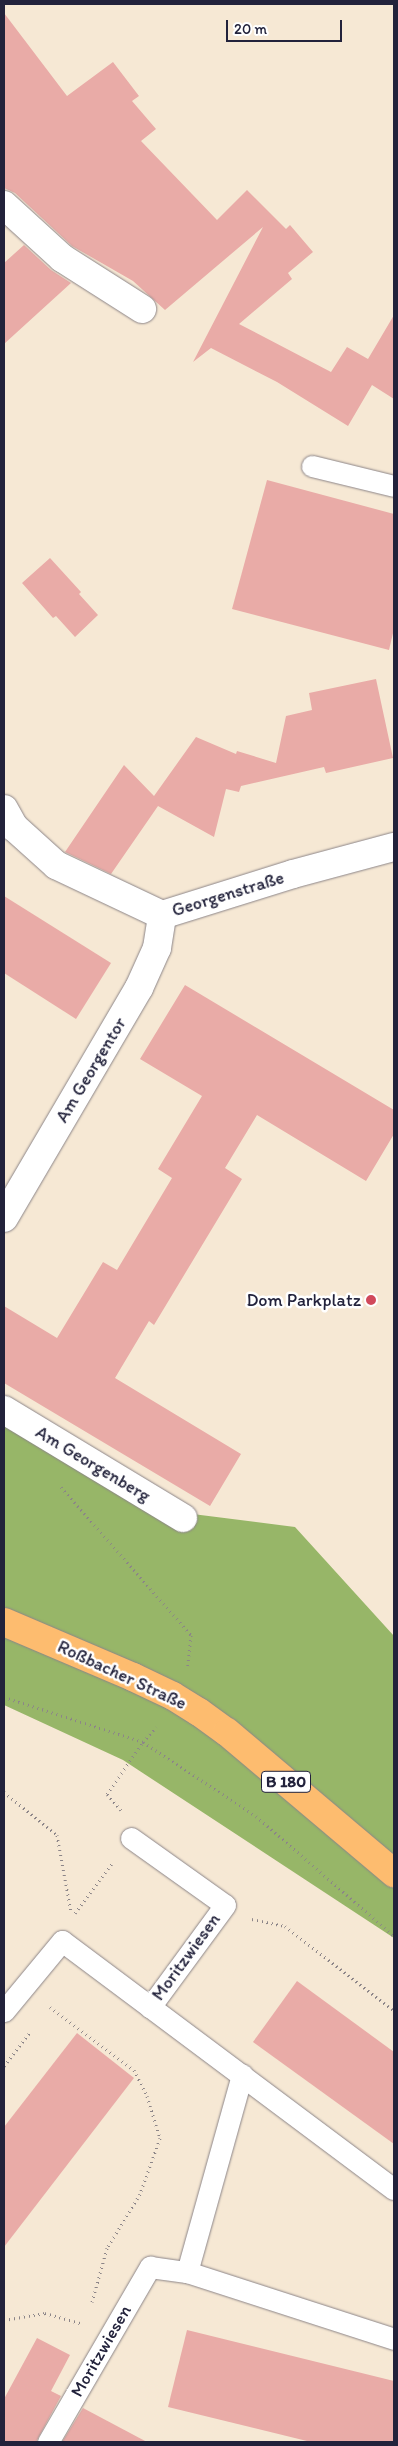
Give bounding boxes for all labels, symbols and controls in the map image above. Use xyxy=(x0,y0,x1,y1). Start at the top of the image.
scale bar xyxy=(228,10,344,42)
text: 20 m xyxy=(234,20,267,38)
street label: Georgenstraße xyxy=(169,867,287,921)
street label: Am Georgentor xyxy=(51,1014,131,1126)
place label: Dom Parkplatz xyxy=(247,1289,361,1311)
marker: Dom Parkplatz xyxy=(365,1294,377,1306)
street label: Am Georgenberg xyxy=(32,1421,154,1507)
street label: Roßbacher Straße xyxy=(54,1636,190,1714)
road number: B 180 xyxy=(261,1768,311,1795)
street label: Moritzwiesen xyxy=(147,1909,225,2005)
street label: Moritzwiesen xyxy=(66,2301,136,2401)

